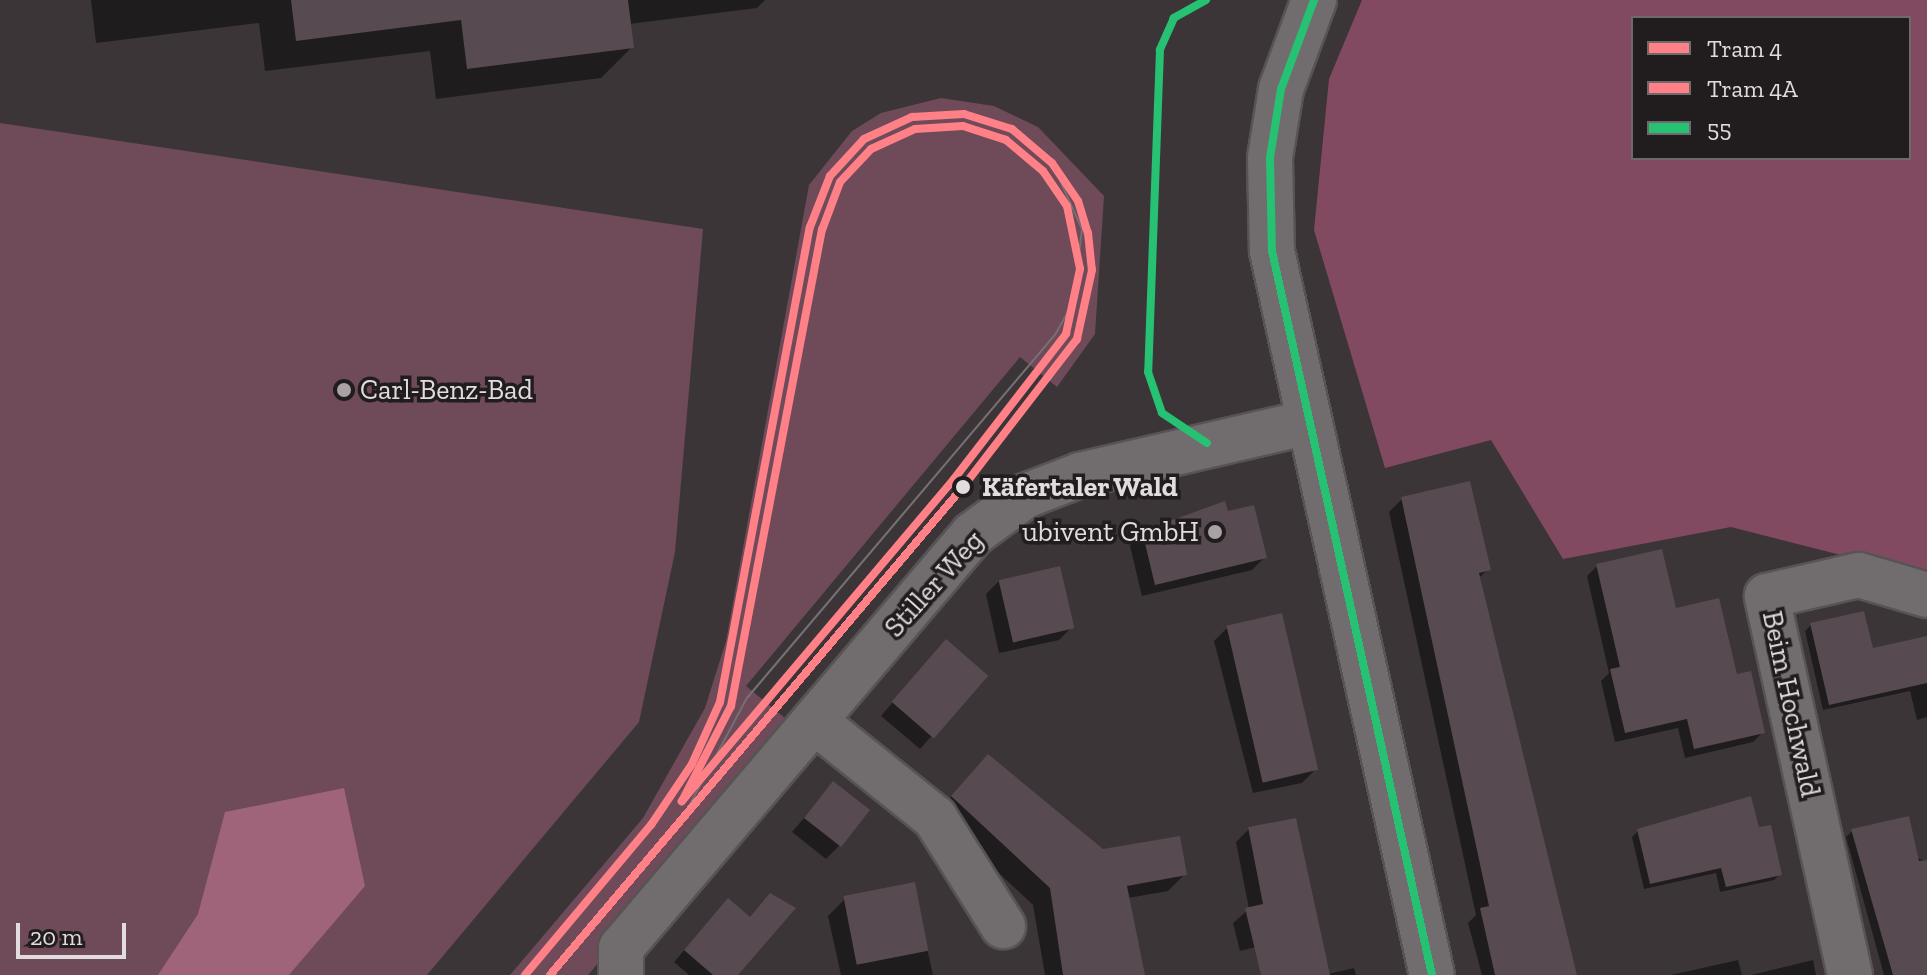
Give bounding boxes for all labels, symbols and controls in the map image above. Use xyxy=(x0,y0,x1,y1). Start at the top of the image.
legend xyxy=(1631,16,1911,160)
text: Tram 4 xyxy=(1707,34,1782,63)
text: Tram 4A xyxy=(1707,74,1798,103)
text: 55 xyxy=(1707,114,1732,143)
place label: Carl-Benz-Bad xyxy=(360,373,533,407)
marker: Carl-Benz-Bad xyxy=(335,381,353,399)
place label: Käfertaler Wald xyxy=(982,470,1179,504)
marker: Käfertaler Wald xyxy=(951,475,975,499)
place label: ubivent GmbH xyxy=(1022,515,1199,549)
street label: Stiller Weg xyxy=(877,523,991,645)
marker: ubivent GmbH xyxy=(1206,523,1224,541)
street label: Beim Hochwald xyxy=(1755,608,1827,800)
scale bar xyxy=(20,907,130,957)
text: 20 m xyxy=(30,922,82,951)

